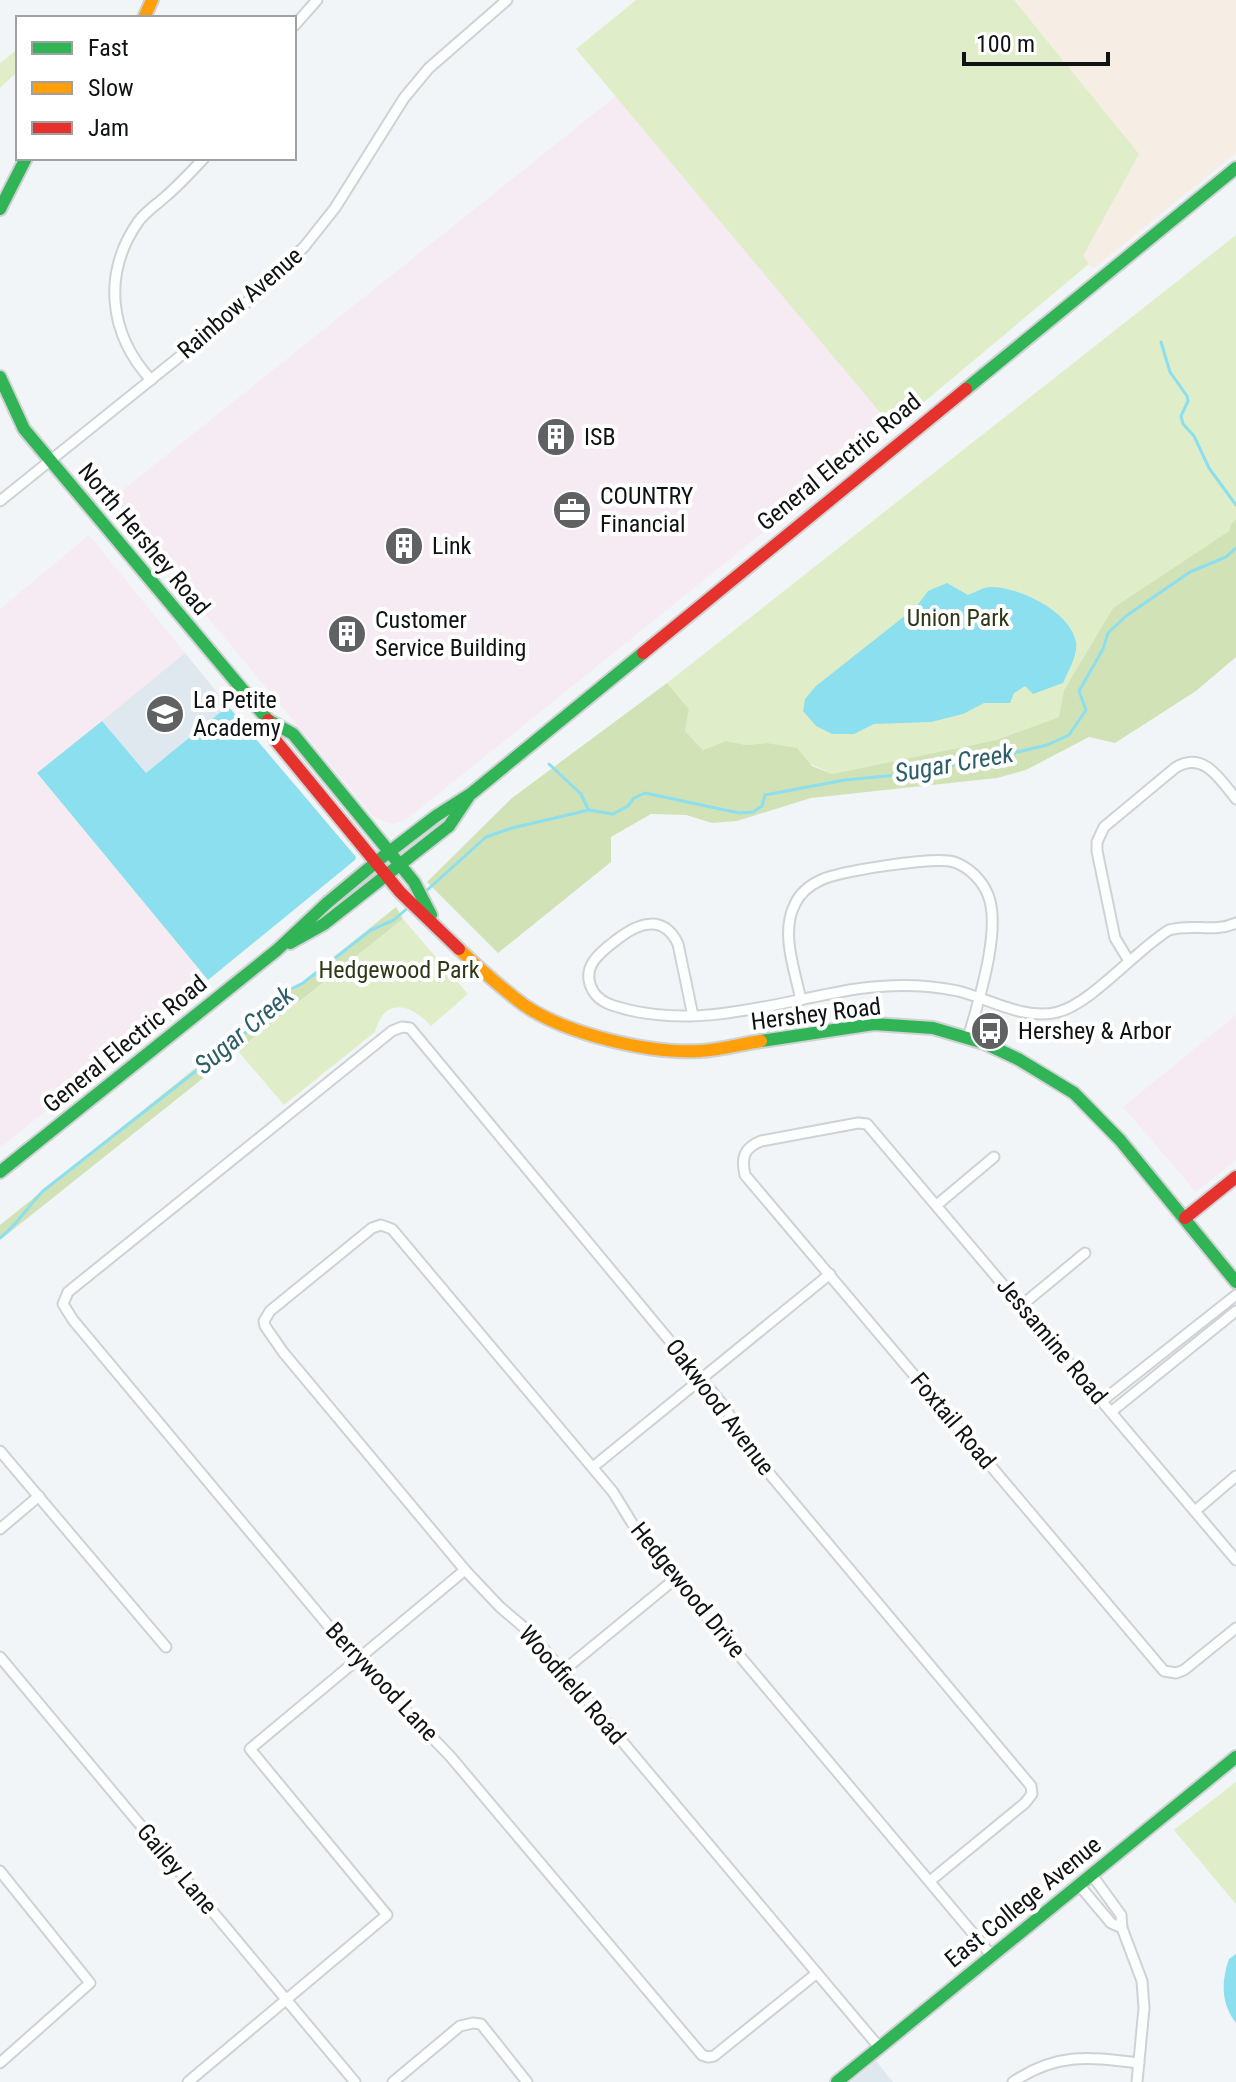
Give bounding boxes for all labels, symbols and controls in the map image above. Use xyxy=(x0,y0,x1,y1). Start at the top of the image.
legend xyxy=(16,16,296,160)
scale bar xyxy=(964,16,1108,66)
text: 100 m xyxy=(976,30,1035,58)
text: Fast xyxy=(88,34,129,62)
text: Slow xyxy=(88,74,134,102)
text: Jam xyxy=(88,114,129,142)
street label: Rainbow Avenue xyxy=(172,241,308,365)
street label: General Electric Road xyxy=(752,388,926,536)
building icon: ISB xyxy=(535,416,577,458)
place label: ISB xyxy=(584,423,616,451)
street label: North Hershey Road xyxy=(72,457,216,621)
place label: COUNTRY Financial xyxy=(600,482,694,538)
office icon: COUNTRY Financial xyxy=(551,489,593,531)
building icon: Link xyxy=(383,525,425,567)
place label: Link xyxy=(432,532,472,560)
park label: Union Park xyxy=(907,604,1009,632)
place label: Customer Service Building xyxy=(375,606,526,662)
building icon: Customer Service Building xyxy=(326,613,368,655)
place label: La Petite Academy xyxy=(193,686,281,742)
school or university icon: La Petite Academy xyxy=(144,693,186,735)
water label: Sugar Creek xyxy=(892,738,1016,788)
park label: Hedgewood Park xyxy=(318,956,480,984)
street label: General Electric Road xyxy=(38,970,212,1118)
water label: Sugar Creek xyxy=(188,979,300,1080)
street label: Hershey Road xyxy=(749,992,883,1036)
bus stop icon: Hershey & Arbor xyxy=(969,1010,1011,1052)
place label: Hershey & Arbor xyxy=(1018,1017,1172,1045)
street label: Jessamine Road xyxy=(991,1272,1113,1410)
street label: Oakwood Avenue xyxy=(660,1334,780,1480)
street label: Foxtail Road xyxy=(905,1367,1001,1475)
street label: Hedgewood Drive xyxy=(625,1517,751,1663)
street label: Berrywood Lane xyxy=(320,1617,444,1747)
street label: Woodfield Road xyxy=(513,1620,631,1750)
street label: Gailey Lane xyxy=(131,1818,223,1920)
street label: East College Avenue xyxy=(939,1831,1107,1973)

